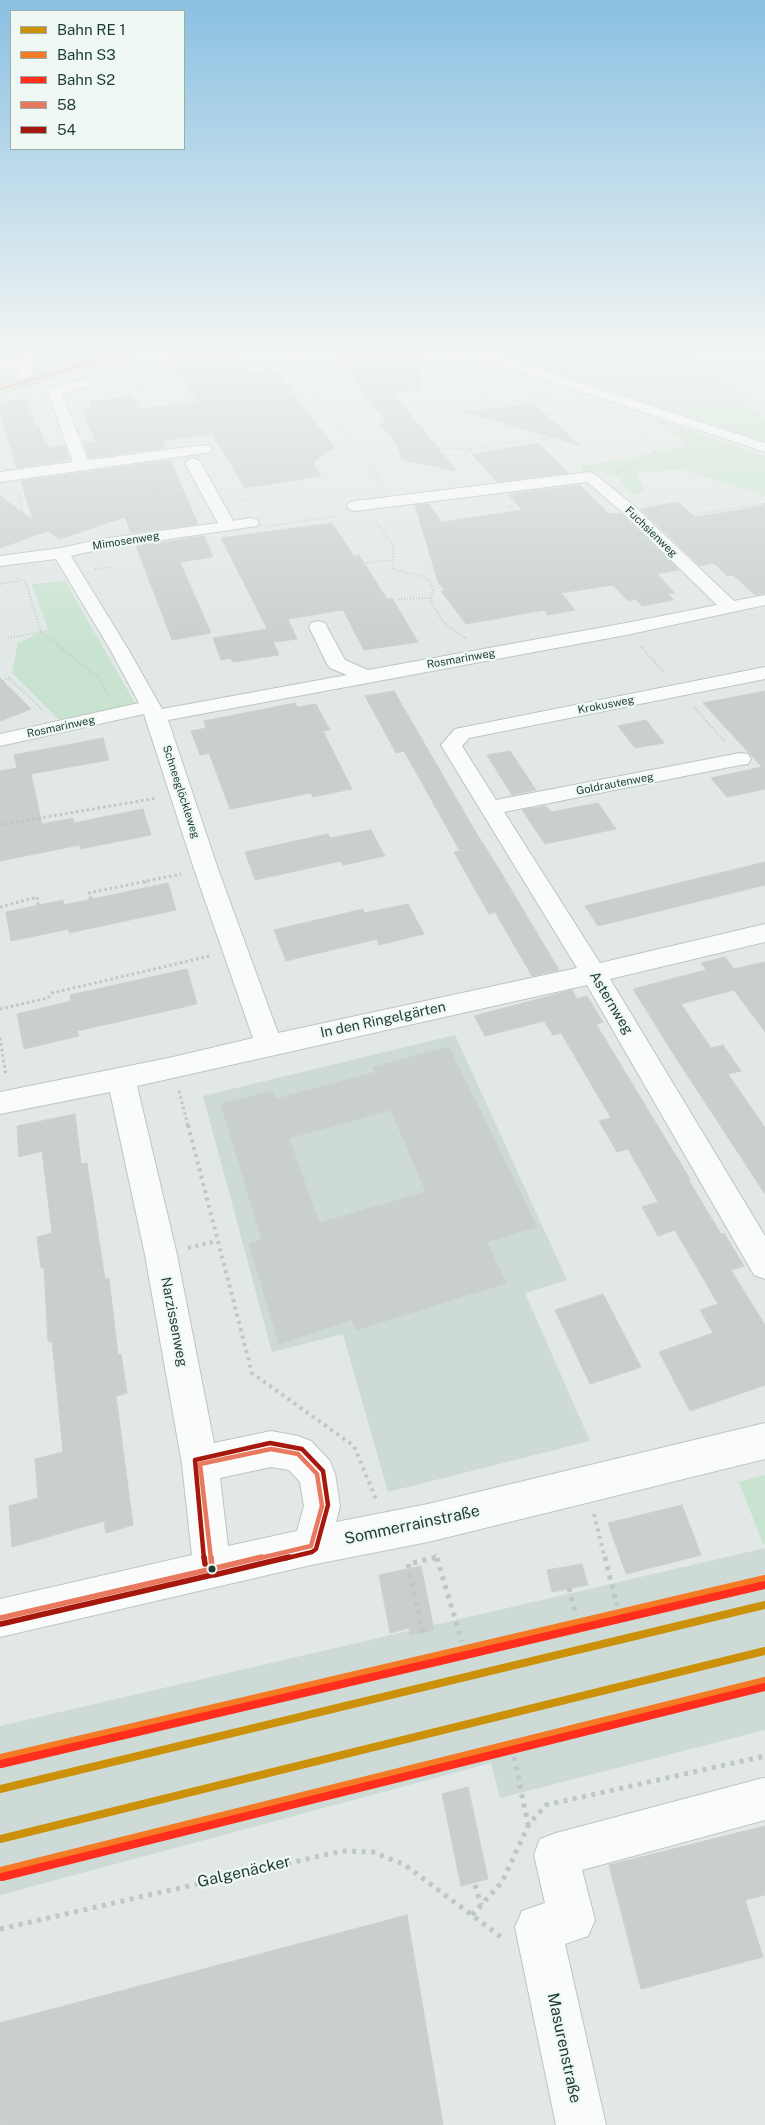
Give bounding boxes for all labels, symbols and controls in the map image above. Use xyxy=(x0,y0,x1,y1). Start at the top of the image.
legend xyxy=(10,10,185,150)
text: Bahn RE 1 xyxy=(57,21,126,38)
text: Bahn S3 xyxy=(57,46,116,63)
text: Bahn S2 xyxy=(57,71,115,88)
text: 58 xyxy=(57,96,76,113)
text: 54 xyxy=(57,121,76,138)
street label: Fuchsienweg xyxy=(622,504,680,560)
street label: Mimosenweg xyxy=(92,529,160,553)
street label: Rosmarinweg xyxy=(426,646,496,672)
street label: Krokusweg xyxy=(577,693,635,717)
street label: Rosmarinweg xyxy=(26,713,96,741)
street label: Schneeglöckleweg xyxy=(160,744,202,840)
street label: Goldrautenweg xyxy=(575,770,655,798)
street label: Asternweg xyxy=(586,968,636,1038)
street label: In den Ringelgärten xyxy=(319,998,447,1042)
street label: Narzissenweg xyxy=(157,1276,191,1368)
street label: Sommerrainstraße xyxy=(342,1501,482,1549)
unlabelled marker xyxy=(207,1564,217,1574)
street label: Galgenäcker xyxy=(196,1852,292,1892)
street label: Masurenstraße xyxy=(543,1991,585,2105)

